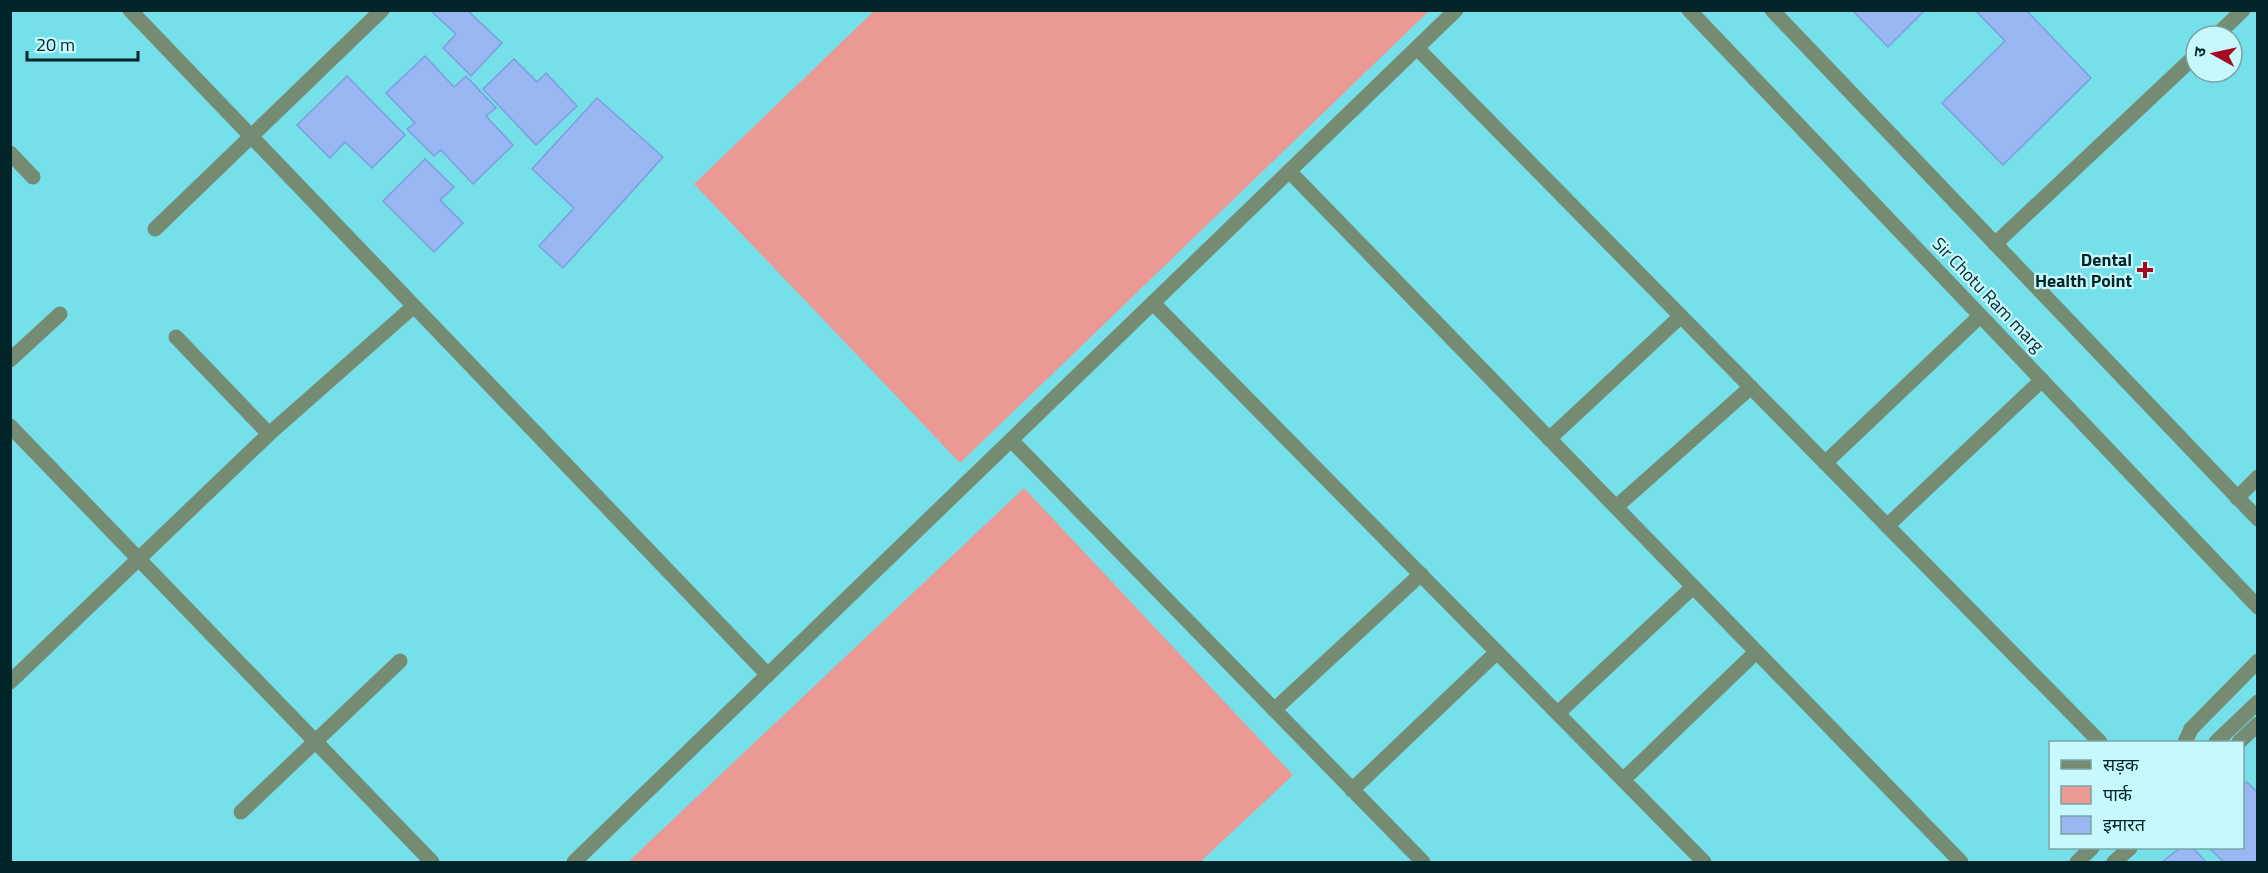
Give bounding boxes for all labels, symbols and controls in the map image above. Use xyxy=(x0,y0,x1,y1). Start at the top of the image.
scale bar xyxy=(27,24,138,62)
north arrow xyxy=(2184,24,2244,84)
text: 20 m xyxy=(36,31,75,58)
text: उ xyxy=(2187,45,2212,58)
street label: Sir Chotu Ram marg xyxy=(1926,231,2051,358)
place label: Dental Health Point xyxy=(2035,246,2132,294)
marker: Dental Health Point xyxy=(2136,261,2154,279)
legend xyxy=(2049,741,2244,849)
text: सड़क xyxy=(2103,751,2140,778)
text: पार्क xyxy=(2103,781,2133,808)
text: इमारत xyxy=(2103,811,2146,838)

